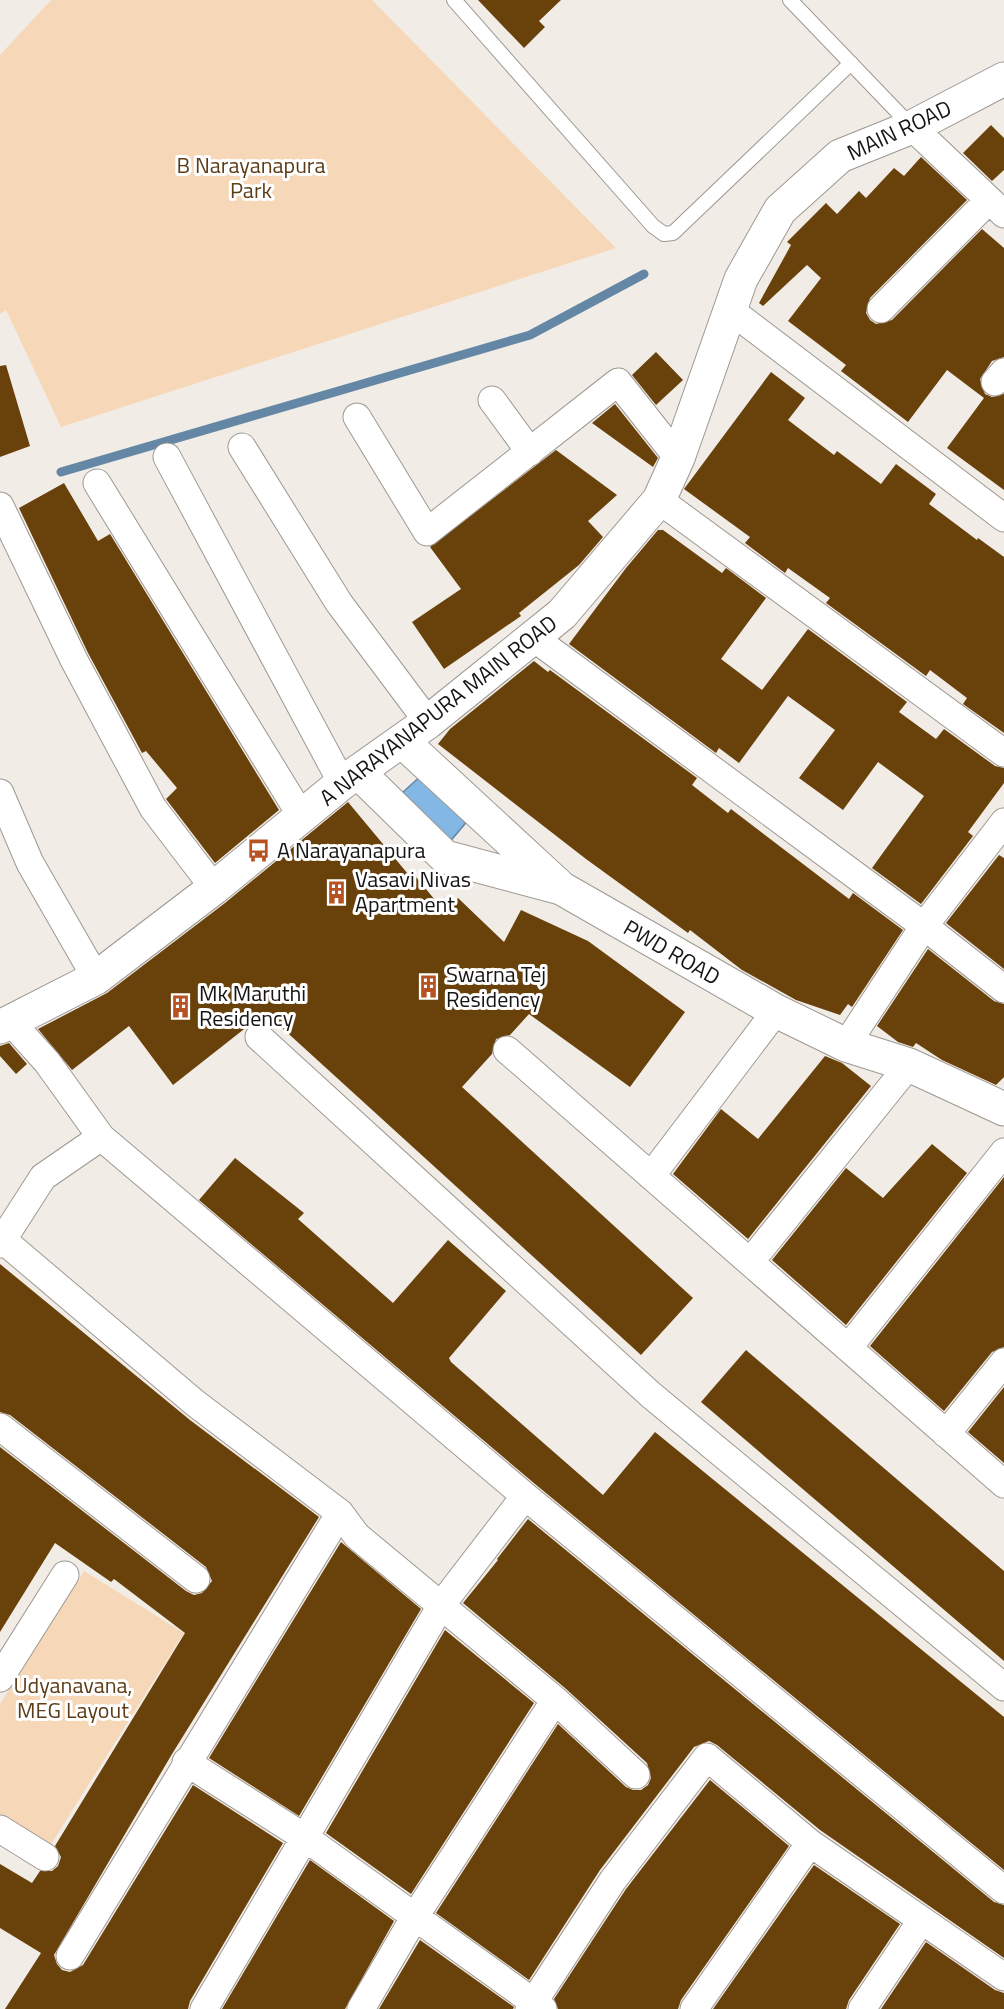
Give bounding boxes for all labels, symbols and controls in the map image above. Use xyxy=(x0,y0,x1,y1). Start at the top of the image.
street label: MAIN ROAD xyxy=(841,91,957,169)
park label: B Narayanapura Park xyxy=(176,148,326,207)
street label: A NARAYANAPURA MAIN ROAD xyxy=(312,606,564,814)
place label: A Narayanapura xyxy=(277,833,426,867)
bus stop icon: A Narayanapura xyxy=(246,837,272,863)
place label: Vasavi Nivas Apartment xyxy=(355,862,471,921)
building icon: Vasavi Nivas Apartment xyxy=(324,879,350,905)
street label: PWD ROAD xyxy=(617,911,727,993)
place label: Swarna Tej Residency xyxy=(446,957,546,1016)
building icon: Swarna Tej Residency xyxy=(415,974,441,1000)
place label: Mk Maruthi Residency xyxy=(199,976,306,1035)
building icon: Mk Maruthi Residency xyxy=(168,993,194,1019)
park label: Udyanavana, MEG Layout xyxy=(13,1668,133,1727)

